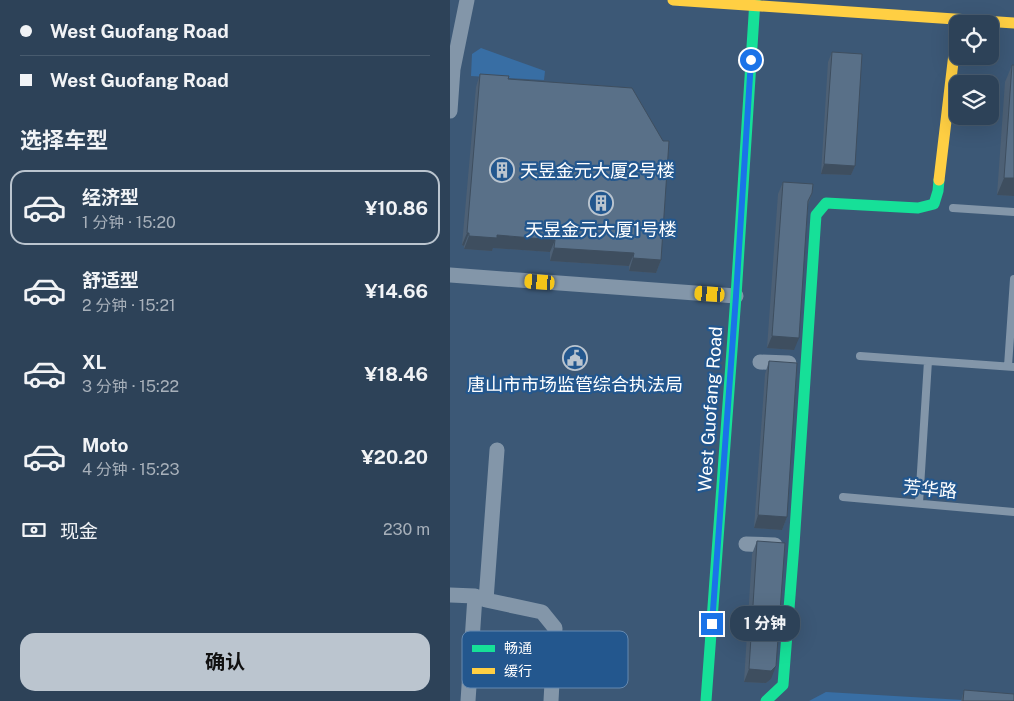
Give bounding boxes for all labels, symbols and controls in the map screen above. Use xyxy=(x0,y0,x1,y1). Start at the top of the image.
map controls xyxy=(949,15,999,125)
button: locate xyxy=(949,15,999,65)
text: West Guofang Road xyxy=(50,20,229,42)
route start xyxy=(740,49,762,71)
text: West Guofang Road xyxy=(50,69,229,91)
button: layers xyxy=(949,75,999,125)
text: 选择车型 xyxy=(20,127,108,153)
building icon: 天昱金元大厦2号楼 xyxy=(489,157,515,183)
place label: 天昱金元大厦2号楼 xyxy=(520,160,675,181)
icon: car xyxy=(22,185,67,230)
text: 经济型 xyxy=(82,186,139,208)
building icon: 天昱金元大厦1号楼 xyxy=(588,190,614,216)
text: ¥10.86 xyxy=(365,197,428,219)
text: 1 分钟 · 15:20 xyxy=(82,213,176,232)
place label: 天昱金元大厦1号楼 xyxy=(525,219,677,240)
icon: car xyxy=(22,268,67,313)
text: 舒适型 xyxy=(82,269,139,291)
car xyxy=(524,273,555,291)
text: ¥14.66 xyxy=(365,280,428,302)
car xyxy=(694,285,725,303)
text: 2 分钟 · 15:21 xyxy=(82,296,176,315)
street label: West Guofang Road xyxy=(694,325,726,493)
public building icon: 唐山市市场监管综合执法局 xyxy=(562,345,588,371)
icon: car xyxy=(22,351,67,396)
text: XL xyxy=(82,351,107,373)
text: ¥18.46 xyxy=(365,363,428,385)
place label: 唐山市市场监管综合执法局 xyxy=(467,374,683,395)
text: 3 分钟 · 15:22 xyxy=(82,377,179,396)
icon: car xyxy=(22,434,67,479)
text: Moto xyxy=(82,434,128,456)
text: ¥20.20 xyxy=(361,446,428,468)
text: 4 分钟 · 15:23 xyxy=(82,460,180,479)
street label: 芳华路 xyxy=(902,476,958,502)
icon: cash xyxy=(20,516,48,544)
text: 现金 xyxy=(60,520,98,542)
text: 230 m xyxy=(383,520,430,539)
callout: 1 分钟 xyxy=(730,606,800,642)
route end xyxy=(701,613,723,635)
text: 1 分钟 xyxy=(744,614,786,633)
legend xyxy=(462,631,628,688)
button: 确认 xyxy=(20,633,430,691)
text: 畅通 xyxy=(504,640,532,656)
text: 缓行 xyxy=(504,663,532,679)

